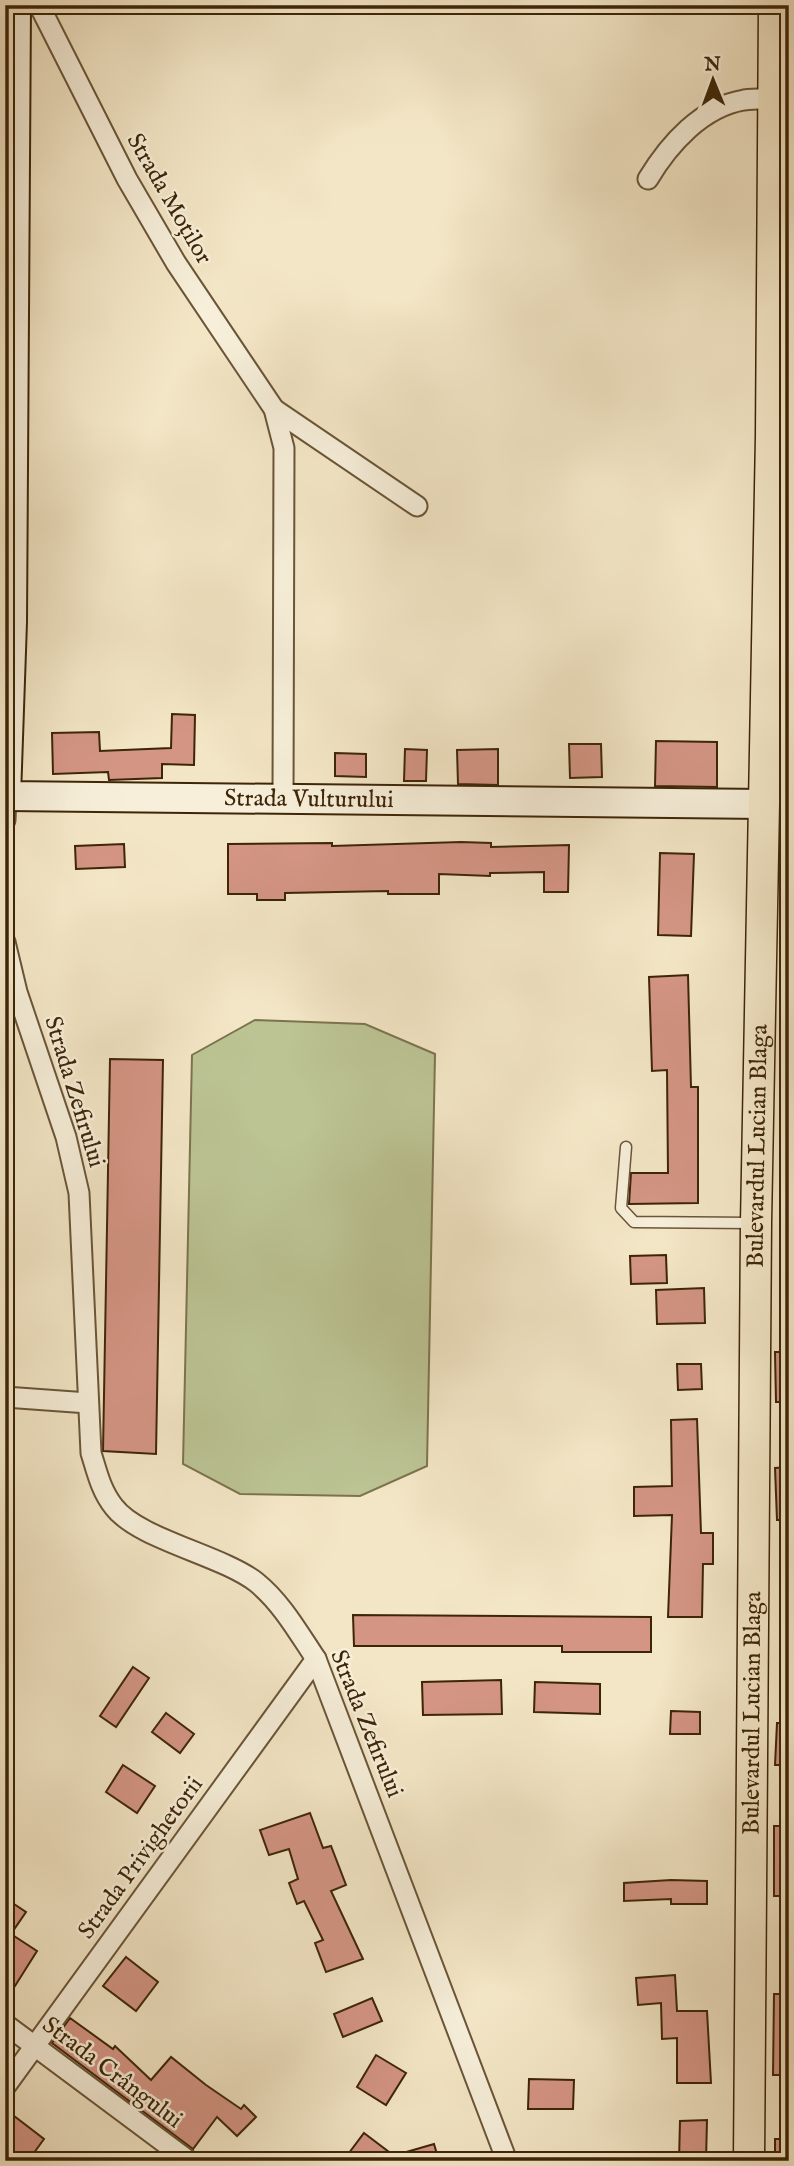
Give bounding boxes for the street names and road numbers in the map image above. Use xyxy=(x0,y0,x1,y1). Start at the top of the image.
street label: Strada Moților xyxy=(119,128,219,270)
street label: Strada Vulturului xyxy=(224,783,394,816)
street label: Strada Zefirului xyxy=(36,1013,112,1171)
street label: Bulevardul Lucian Blaga xyxy=(740,1023,775,1268)
street label: Bulevardul Lucian Blaga xyxy=(736,1590,769,1835)
street label: Strada Zefirului xyxy=(322,1646,410,1802)
street label: Strada Privighetorii xyxy=(72,1771,210,1945)
street label: Strada Crângului xyxy=(36,2010,188,2136)

